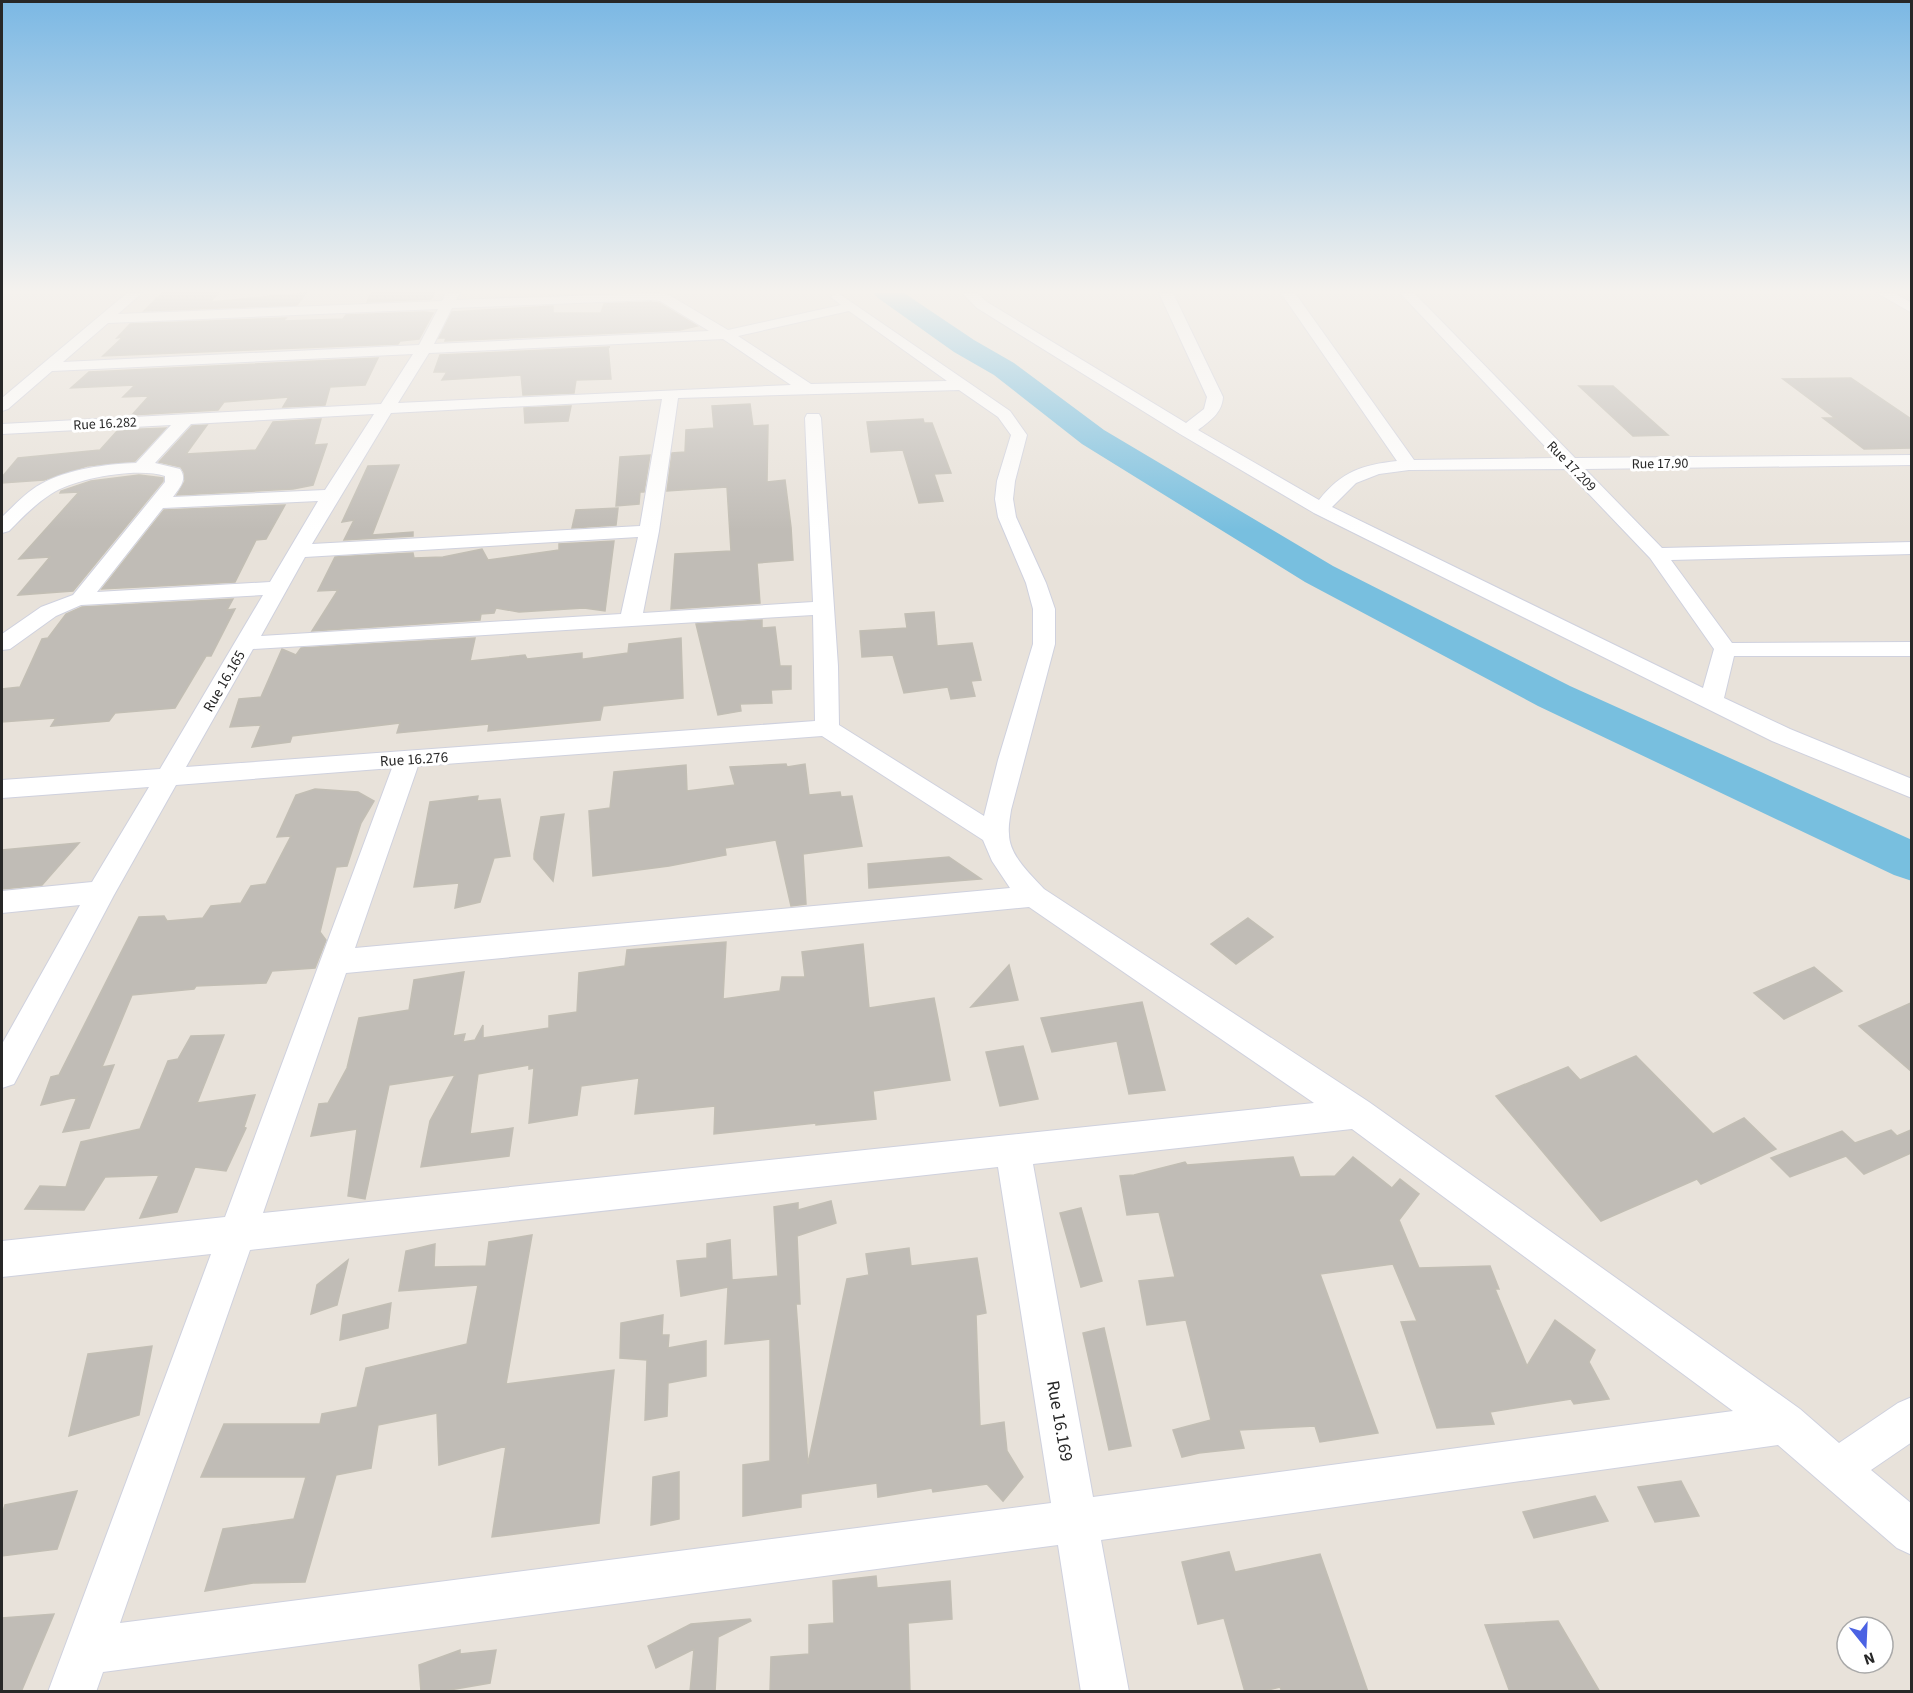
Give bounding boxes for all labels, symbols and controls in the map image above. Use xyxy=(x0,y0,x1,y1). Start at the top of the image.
street label: Rue 16.282 xyxy=(73,412,137,436)
street label: Rue 17.209 xyxy=(1542,437,1601,497)
street label: Rue 17.90 xyxy=(1632,454,1689,474)
street label: Rue 16.165 xyxy=(198,646,251,716)
street label: Rue 16.276 xyxy=(379,747,449,772)
street label: Rue 16.169 xyxy=(1040,1379,1079,1464)
north arrow xyxy=(1835,1615,1895,1675)
text: N xyxy=(1861,1646,1878,1670)

